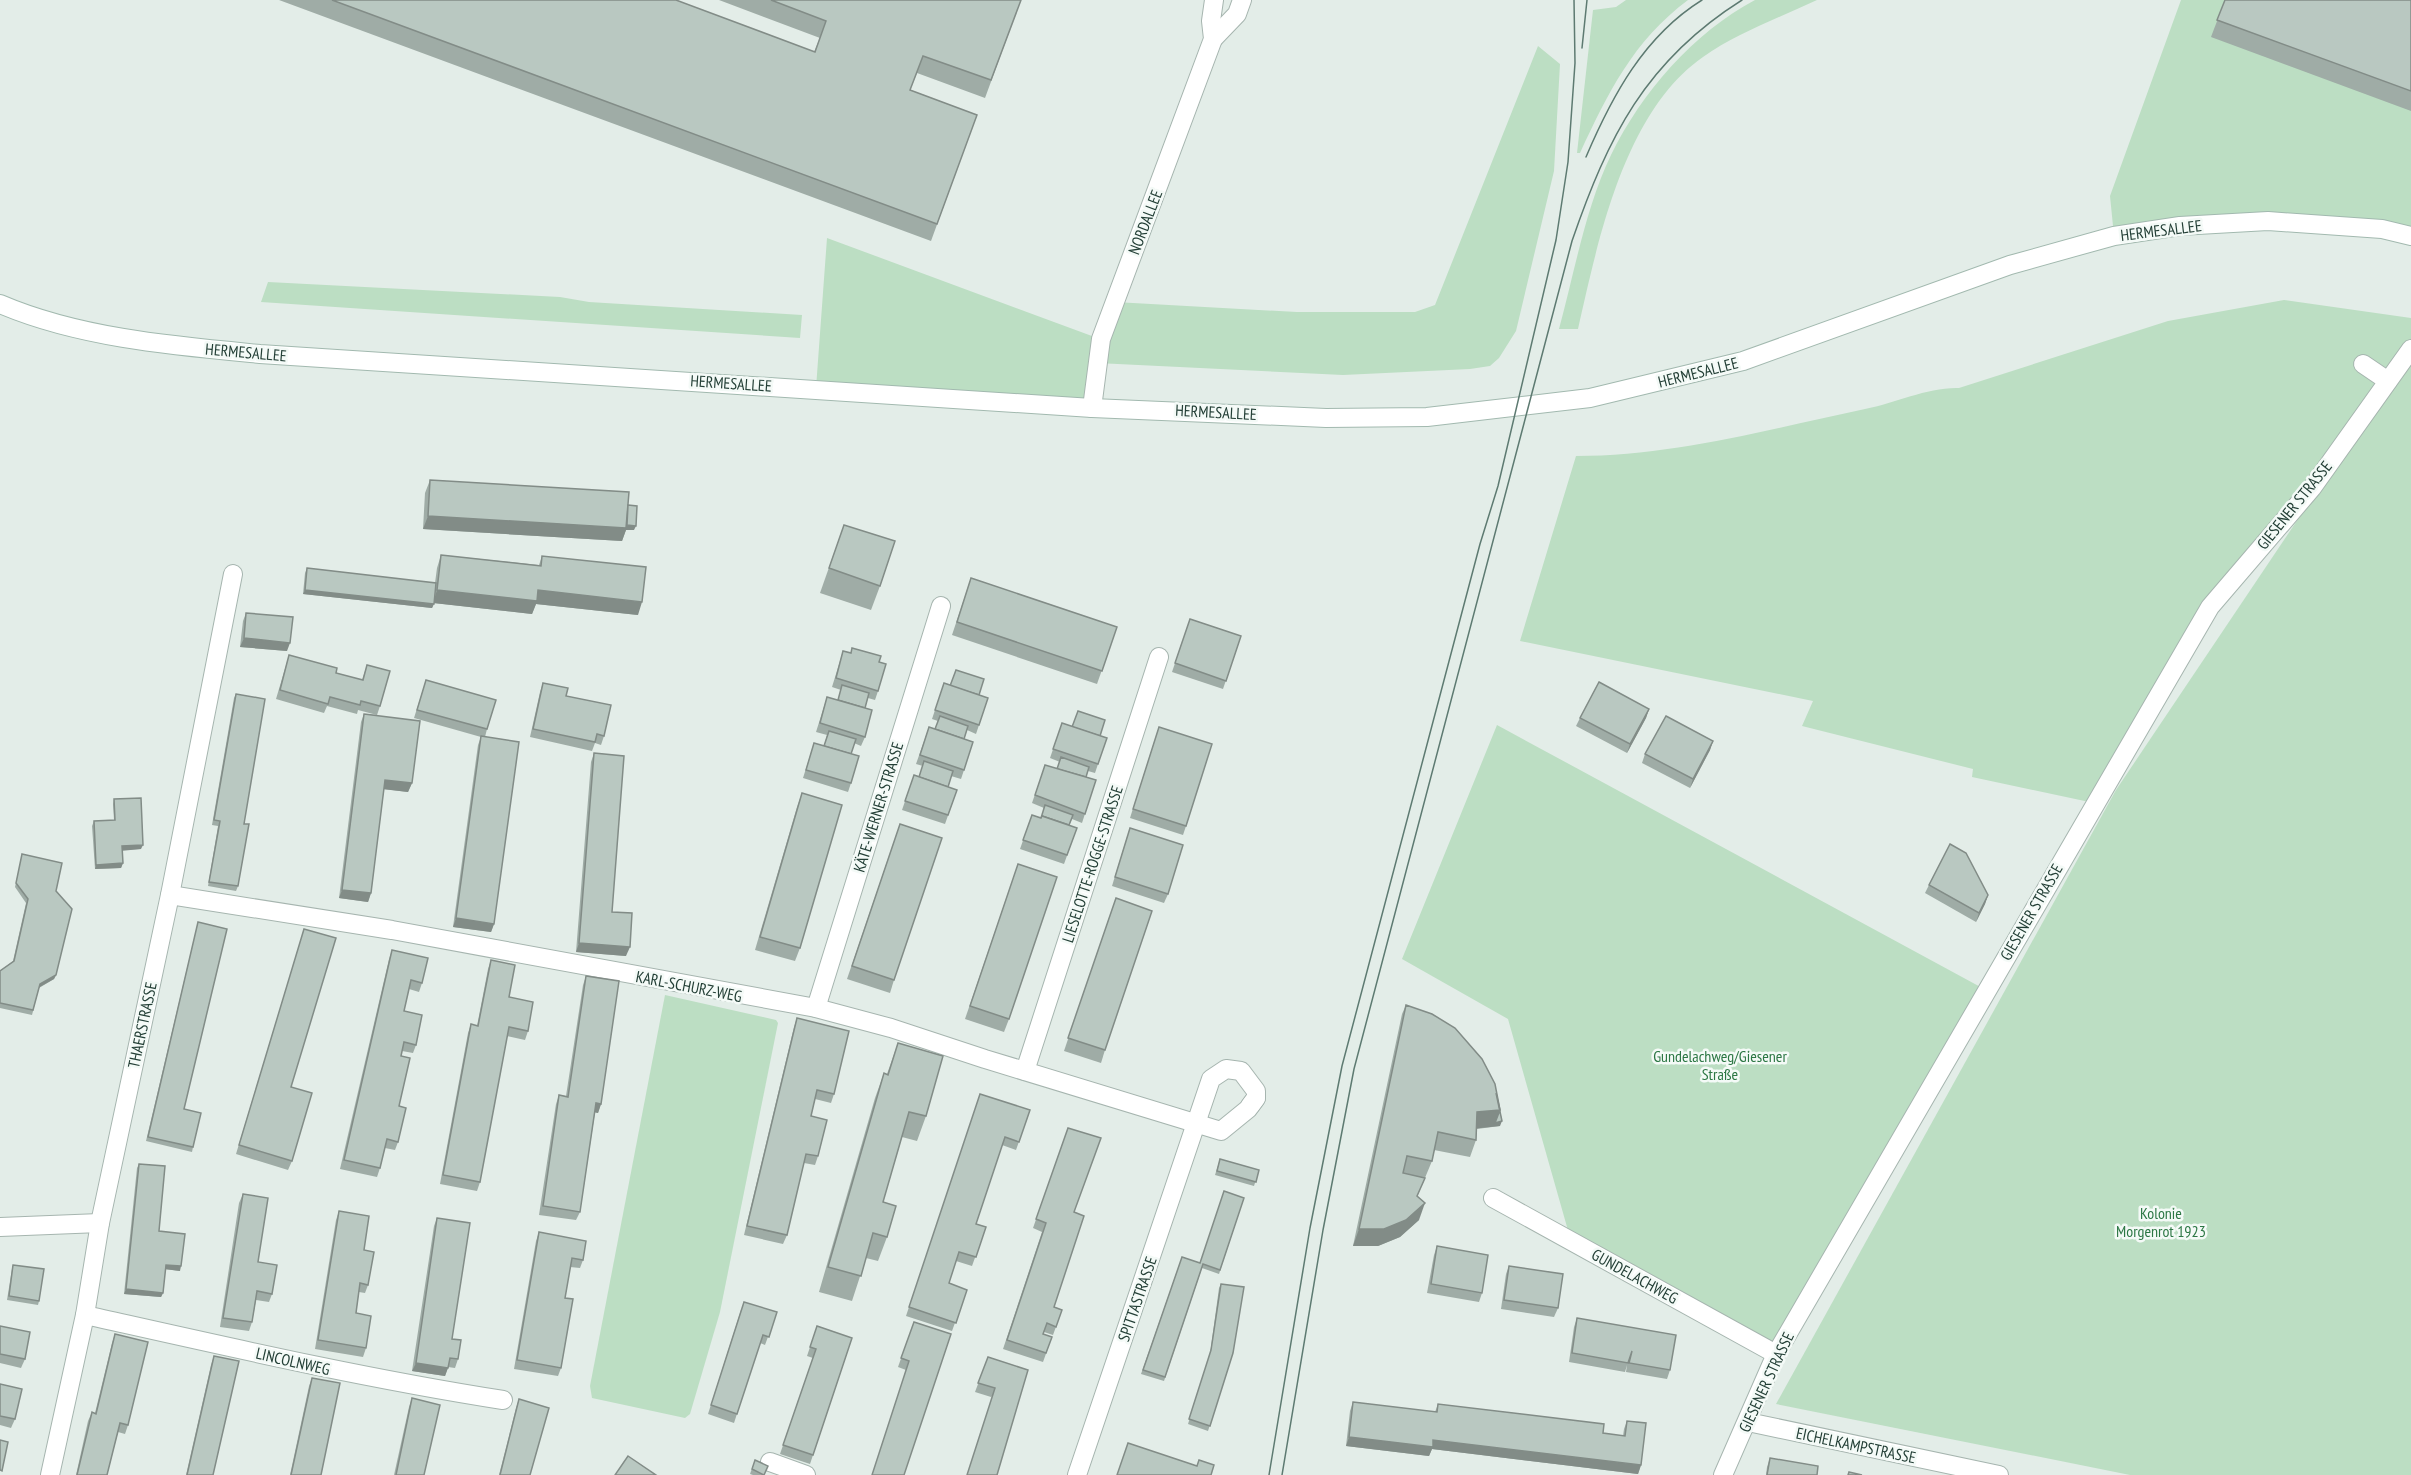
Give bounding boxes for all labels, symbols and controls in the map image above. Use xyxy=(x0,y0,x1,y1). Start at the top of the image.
street label: NORDALLEE xyxy=(1124,187,1167,257)
street label: HERMESALLEE xyxy=(2119,215,2203,245)
street label: HERMESALLEE xyxy=(204,338,288,366)
street label: HERMESALLEE xyxy=(1656,352,1740,392)
street label: HERMESALLEE xyxy=(690,370,773,396)
street label: HERMESALLEE xyxy=(1175,400,1257,424)
street label: GIESENER STRASSE xyxy=(2252,457,2336,553)
street label: KÄTE-WERNER-STRASSE xyxy=(849,739,907,874)
street label: LIESELOTTE-ROGGE-STRASSE xyxy=(1057,783,1127,945)
street label: GIESENER STRASSE xyxy=(1995,860,2067,964)
street label: KARL-SCHURZ-WEG xyxy=(634,966,744,1006)
street label: THAERSTRASSE xyxy=(123,980,161,1070)
park label: Gundelachweg/Giesener Straße xyxy=(1653,1046,1787,1084)
park label: Kolonie Morgenrot 1923 xyxy=(2116,1203,2206,1241)
street label: GUNDELACHWEG xyxy=(1588,1244,1682,1308)
street label: SPITTASTRASSE xyxy=(1113,1254,1161,1344)
street label: GIESENER STRASSE xyxy=(1734,1329,1798,1435)
street label: LINCOLNWEG xyxy=(254,1343,332,1379)
street label: EICHELKAMPSTRASSE xyxy=(1794,1423,1918,1467)

